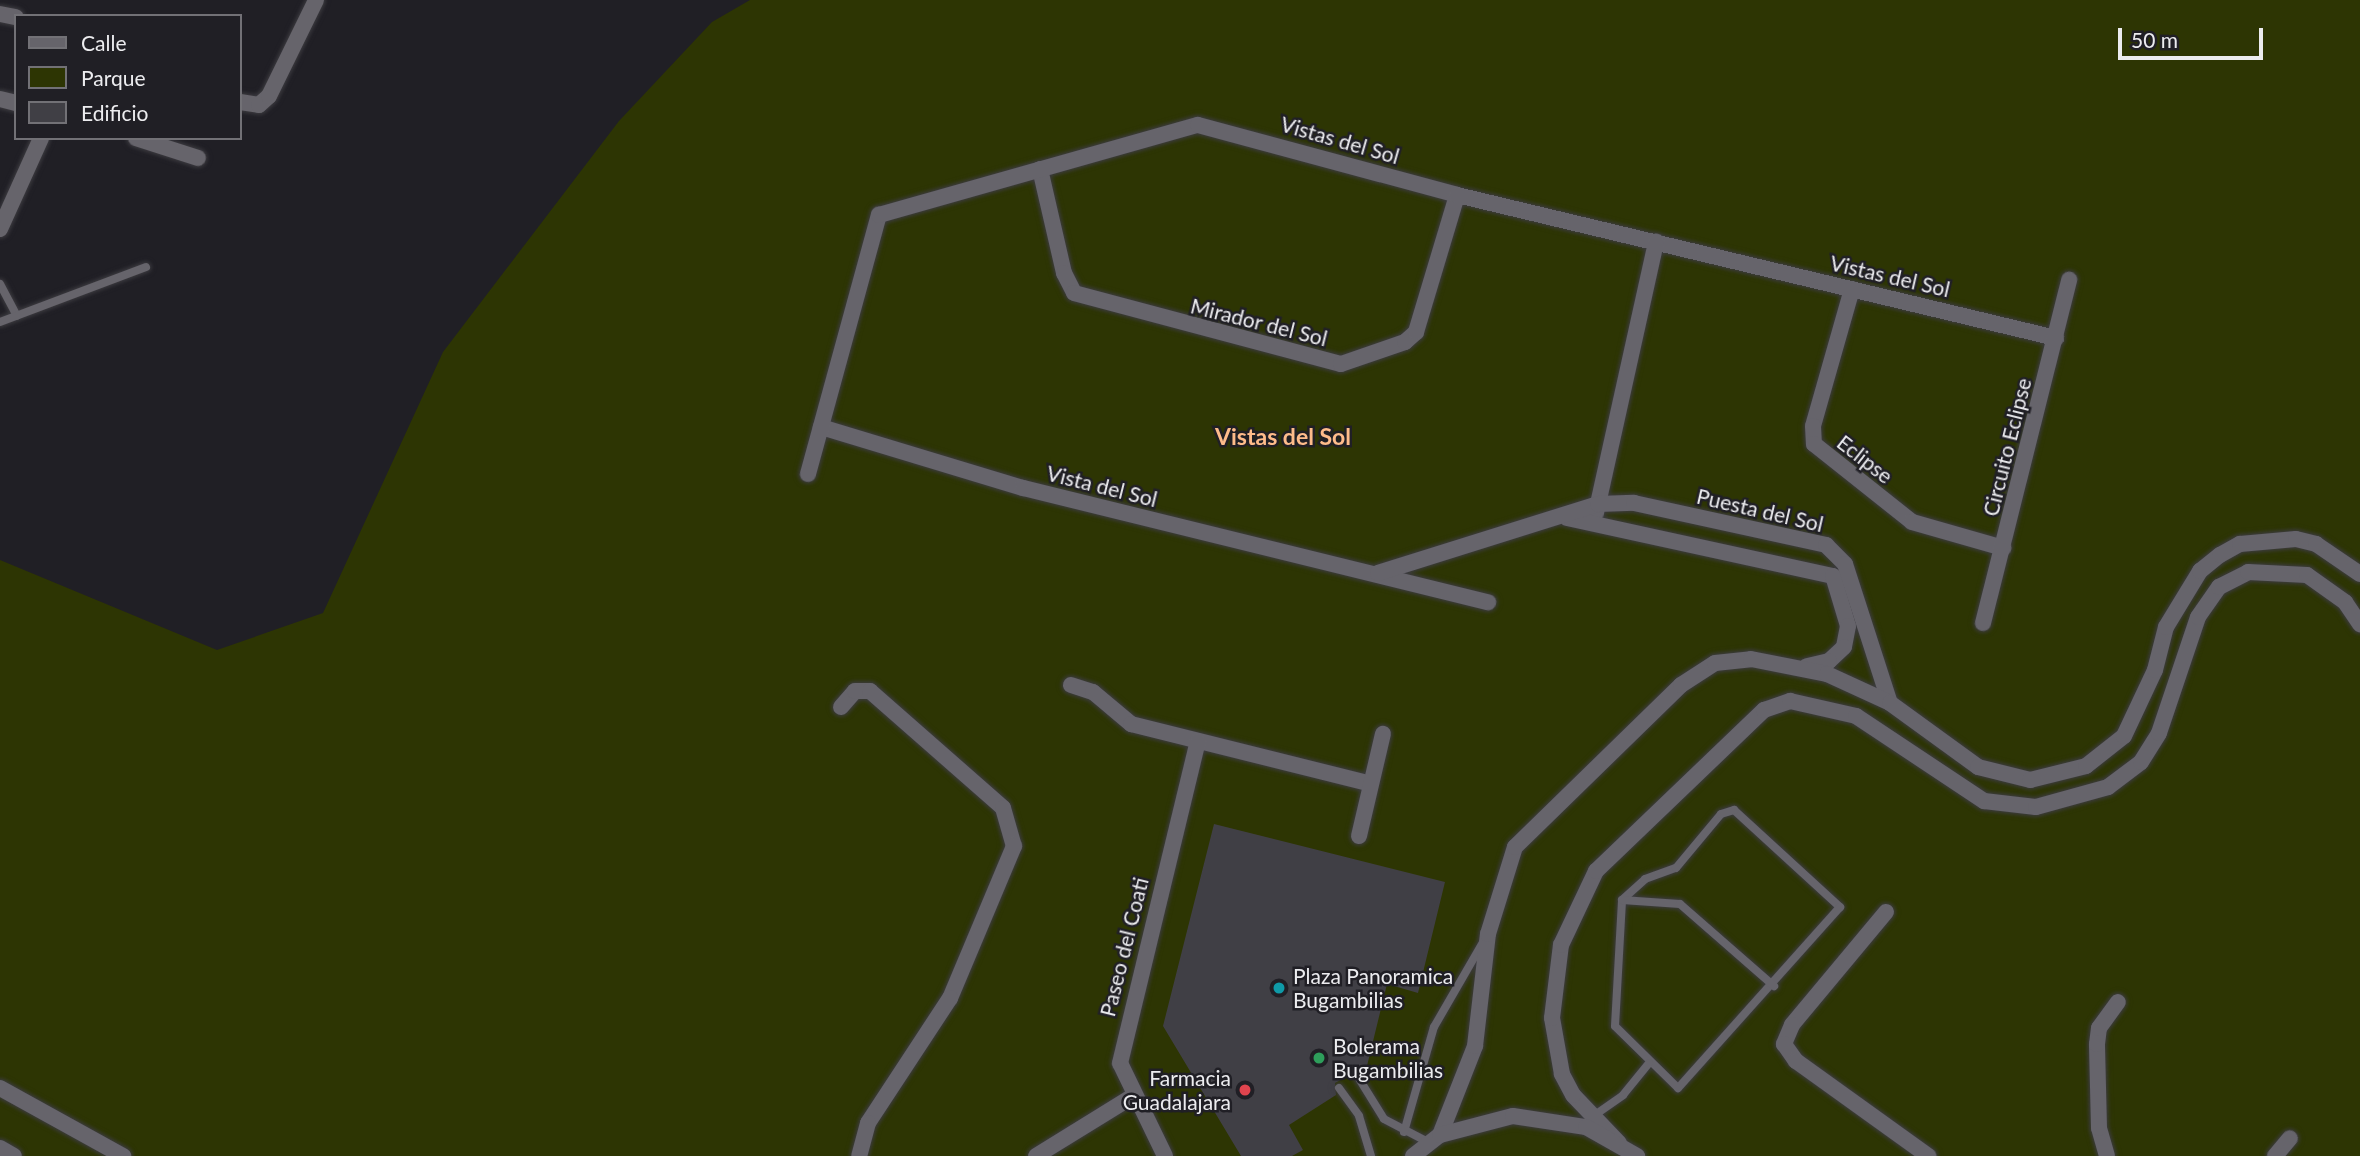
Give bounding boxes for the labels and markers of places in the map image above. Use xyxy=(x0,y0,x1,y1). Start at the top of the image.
place label: Plaza Panoramica Bugambilias xyxy=(1293,963,1453,1013)
marker: Plaza Panoramica Bugambilias xyxy=(1271,980,1287,996)
place label: Bolerama Bugambilias xyxy=(1333,1033,1443,1083)
marker: Bolerama Bugambilias xyxy=(1311,1050,1327,1066)
place label: Farmacia Guadalajara xyxy=(1123,1065,1231,1115)
marker: Farmacia Guadalajara xyxy=(1237,1082,1253,1098)

